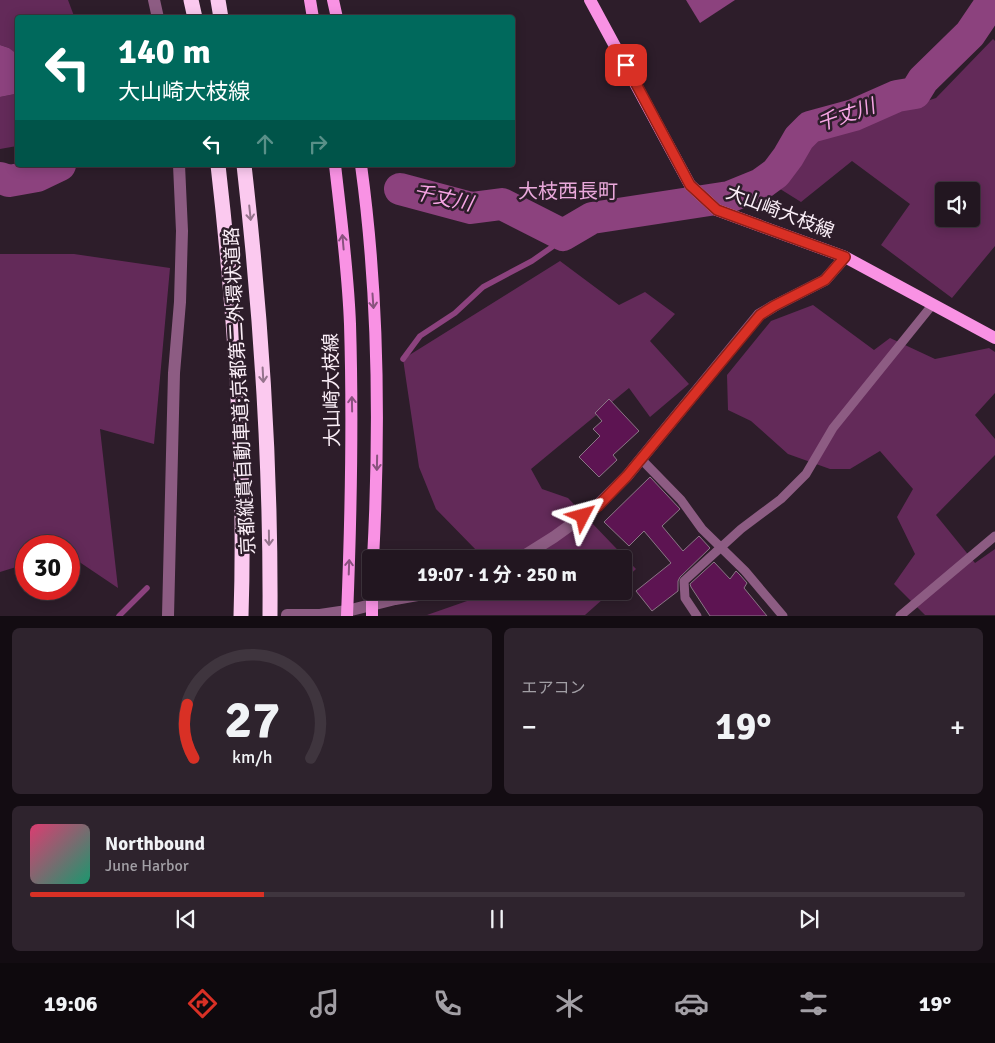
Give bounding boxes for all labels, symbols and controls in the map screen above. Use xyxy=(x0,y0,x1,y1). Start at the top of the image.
text: 140 m xyxy=(118,30,211,73)
icon: left xyxy=(35,35,100,100)
pin xyxy=(605,44,647,86)
icon: arrive xyxy=(612,51,640,79)
text: 大山崎大枝線 xyxy=(118,78,250,105)
water label: 千丈川 xyxy=(814,93,880,137)
icon: left xyxy=(198,130,226,158)
icon: ahead xyxy=(251,130,279,158)
icon: right xyxy=(304,130,332,158)
district label: 大枝西長町 xyxy=(518,179,618,204)
water label: 千丈川 xyxy=(411,180,477,217)
street label: 大山崎大枝線 xyxy=(722,180,838,244)
map controls xyxy=(935,182,980,227)
button: sound xyxy=(935,182,980,227)
one-way arrow xyxy=(245,205,255,221)
street label: 京都縦貫自動車道;京都第二外環状道路 xyxy=(219,227,261,555)
one-way arrow xyxy=(338,234,348,250)
one-way arrow xyxy=(368,292,378,308)
street label: 大山崎大枝線 xyxy=(319,333,345,447)
one-way arrow xyxy=(258,367,267,383)
one-way arrow xyxy=(347,397,357,413)
one-way arrow xyxy=(372,454,382,471)
position arrow xyxy=(556,489,608,541)
one-way arrow xyxy=(264,530,274,546)
speed limit sign: 30 xyxy=(15,535,80,600)
one-way arrow xyxy=(344,559,354,576)
text: 19:07 · 1 分 · 250 m xyxy=(417,563,577,587)
text: エアコン xyxy=(522,678,586,698)
text: 27 xyxy=(224,688,280,752)
text: 19° xyxy=(715,703,771,750)
text: − xyxy=(522,710,537,744)
text: + xyxy=(950,710,965,744)
text: km/h xyxy=(232,746,272,768)
text: Northbound xyxy=(105,832,205,856)
text: June Harbor xyxy=(105,856,189,876)
icon: previous xyxy=(172,905,200,933)
icon: pause xyxy=(483,905,511,933)
icon: next xyxy=(795,905,823,933)
icon: directions xyxy=(185,986,220,1021)
icon: music xyxy=(307,986,342,1021)
icon: phone xyxy=(430,986,465,1021)
icon: climate xyxy=(552,986,587,1021)
icon: car xyxy=(674,986,709,1021)
icon: filters xyxy=(796,986,831,1021)
text: 19:06 xyxy=(44,990,98,1017)
text: 19° xyxy=(919,990,951,1017)

